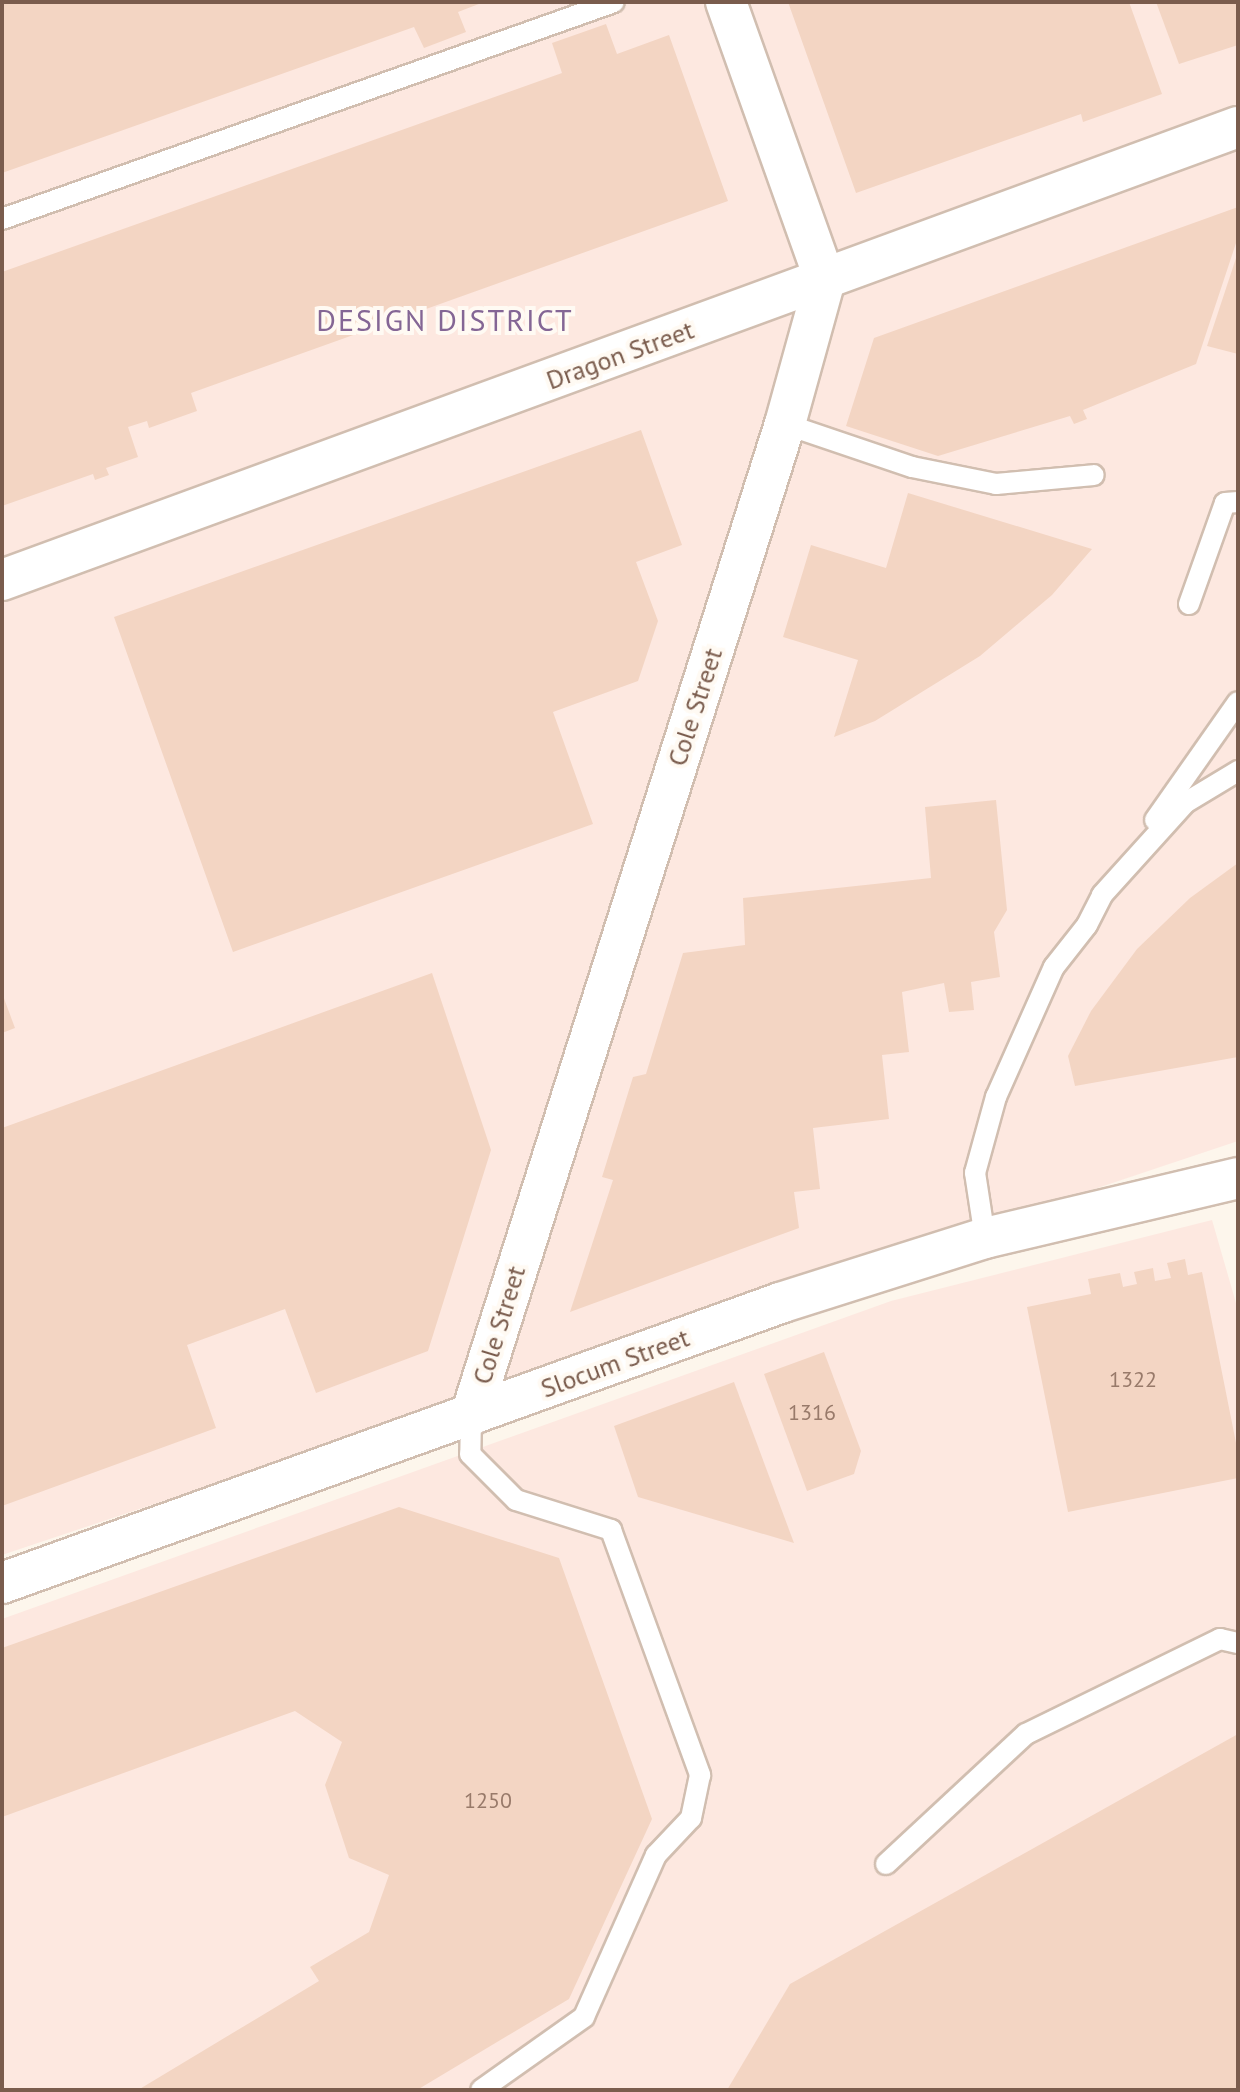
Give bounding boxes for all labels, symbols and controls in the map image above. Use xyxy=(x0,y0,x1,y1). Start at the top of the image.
district label: DESIGN DISTRICT xyxy=(316,302,574,338)
street label: Dragon Street xyxy=(542,314,698,396)
street label: Cole Street xyxy=(661,644,729,770)
street label: Cole Street xyxy=(466,1262,532,1388)
street label: Slocum Street xyxy=(537,1322,693,1404)
house number: 1322 xyxy=(1109,1367,1157,1393)
house number: 1316 xyxy=(788,1400,836,1426)
house number: 1250 xyxy=(464,1788,512,1814)

